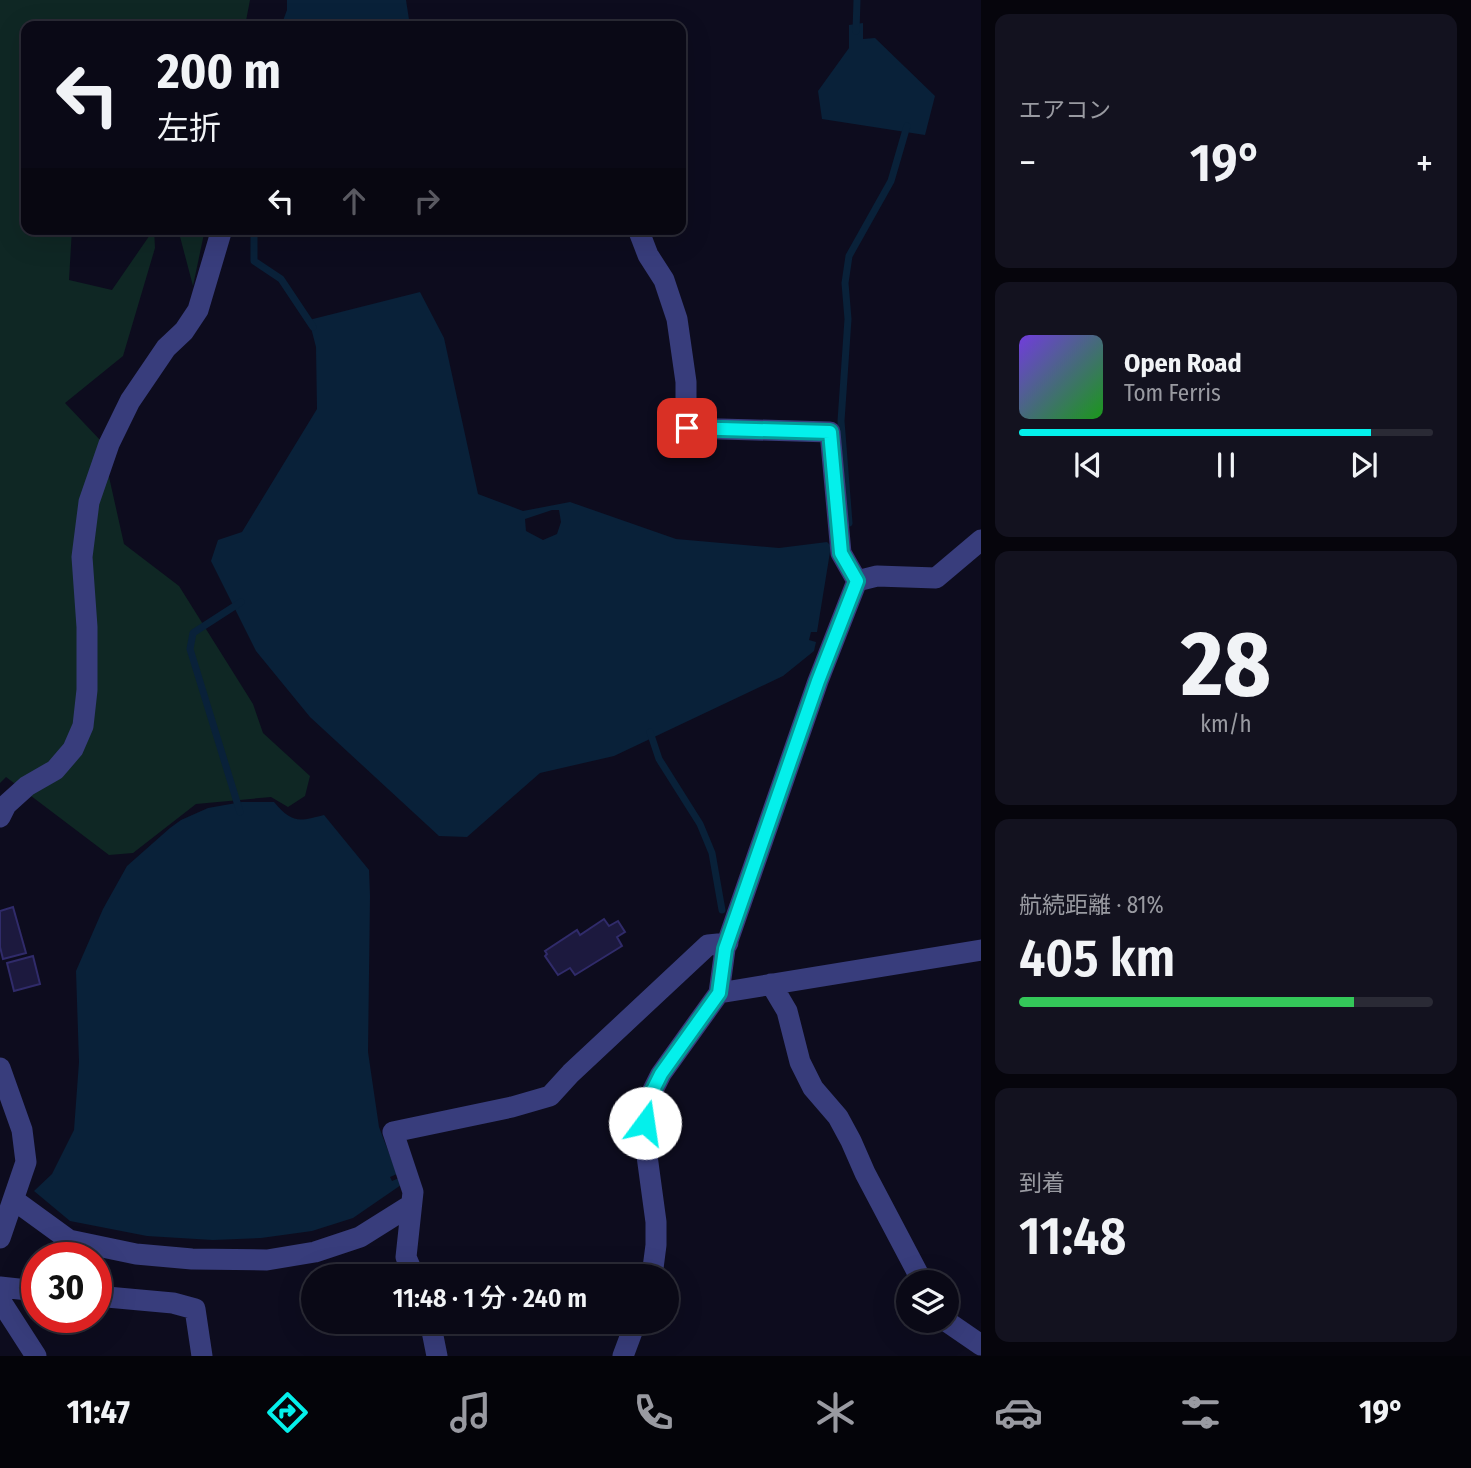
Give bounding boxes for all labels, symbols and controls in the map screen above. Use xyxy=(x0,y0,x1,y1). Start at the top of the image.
text: 200 m xyxy=(157,42,281,101)
icon: left xyxy=(42,49,133,140)
text: エアコン xyxy=(1019,96,1111,124)
text: 左折 xyxy=(157,109,221,147)
text: 19° xyxy=(1190,132,1262,195)
text: − xyxy=(1019,140,1036,186)
text: + xyxy=(1416,140,1433,186)
icon: left xyxy=(262,182,300,220)
icon: ahead xyxy=(335,182,373,220)
icon: right xyxy=(408,182,446,220)
text: Open Road xyxy=(1124,348,1242,379)
text: Tom Ferris xyxy=(1124,379,1221,407)
pin xyxy=(657,398,717,458)
icon: arrive xyxy=(668,409,706,447)
icon: previous xyxy=(1069,446,1107,484)
icon: pause xyxy=(1207,446,1245,484)
icon: next xyxy=(1345,446,1383,484)
text: 28 xyxy=(1181,610,1271,719)
text: km/h xyxy=(1200,710,1252,738)
text: 航続距離 · 81% xyxy=(1019,891,1164,919)
text: 405 km xyxy=(1019,927,1175,990)
position arrow xyxy=(608,1086,682,1160)
text: 到着 xyxy=(1019,1169,1065,1197)
text: 11:48 xyxy=(1019,1205,1126,1268)
speed limit sign: 30 xyxy=(21,1242,112,1333)
map controls xyxy=(896,1270,959,1333)
button: layers xyxy=(896,1270,959,1333)
text: 11:48 · 1 分 · 240 m xyxy=(393,1283,587,1314)
icon: directions xyxy=(263,1388,312,1437)
icon: music xyxy=(446,1388,495,1437)
icon: phone xyxy=(629,1388,678,1437)
icon: climate xyxy=(811,1388,860,1437)
icon: car xyxy=(994,1388,1043,1437)
icon: filters xyxy=(1176,1388,1225,1437)
text: 11:47 xyxy=(67,1393,130,1431)
text: 19° xyxy=(1359,1393,1404,1431)

